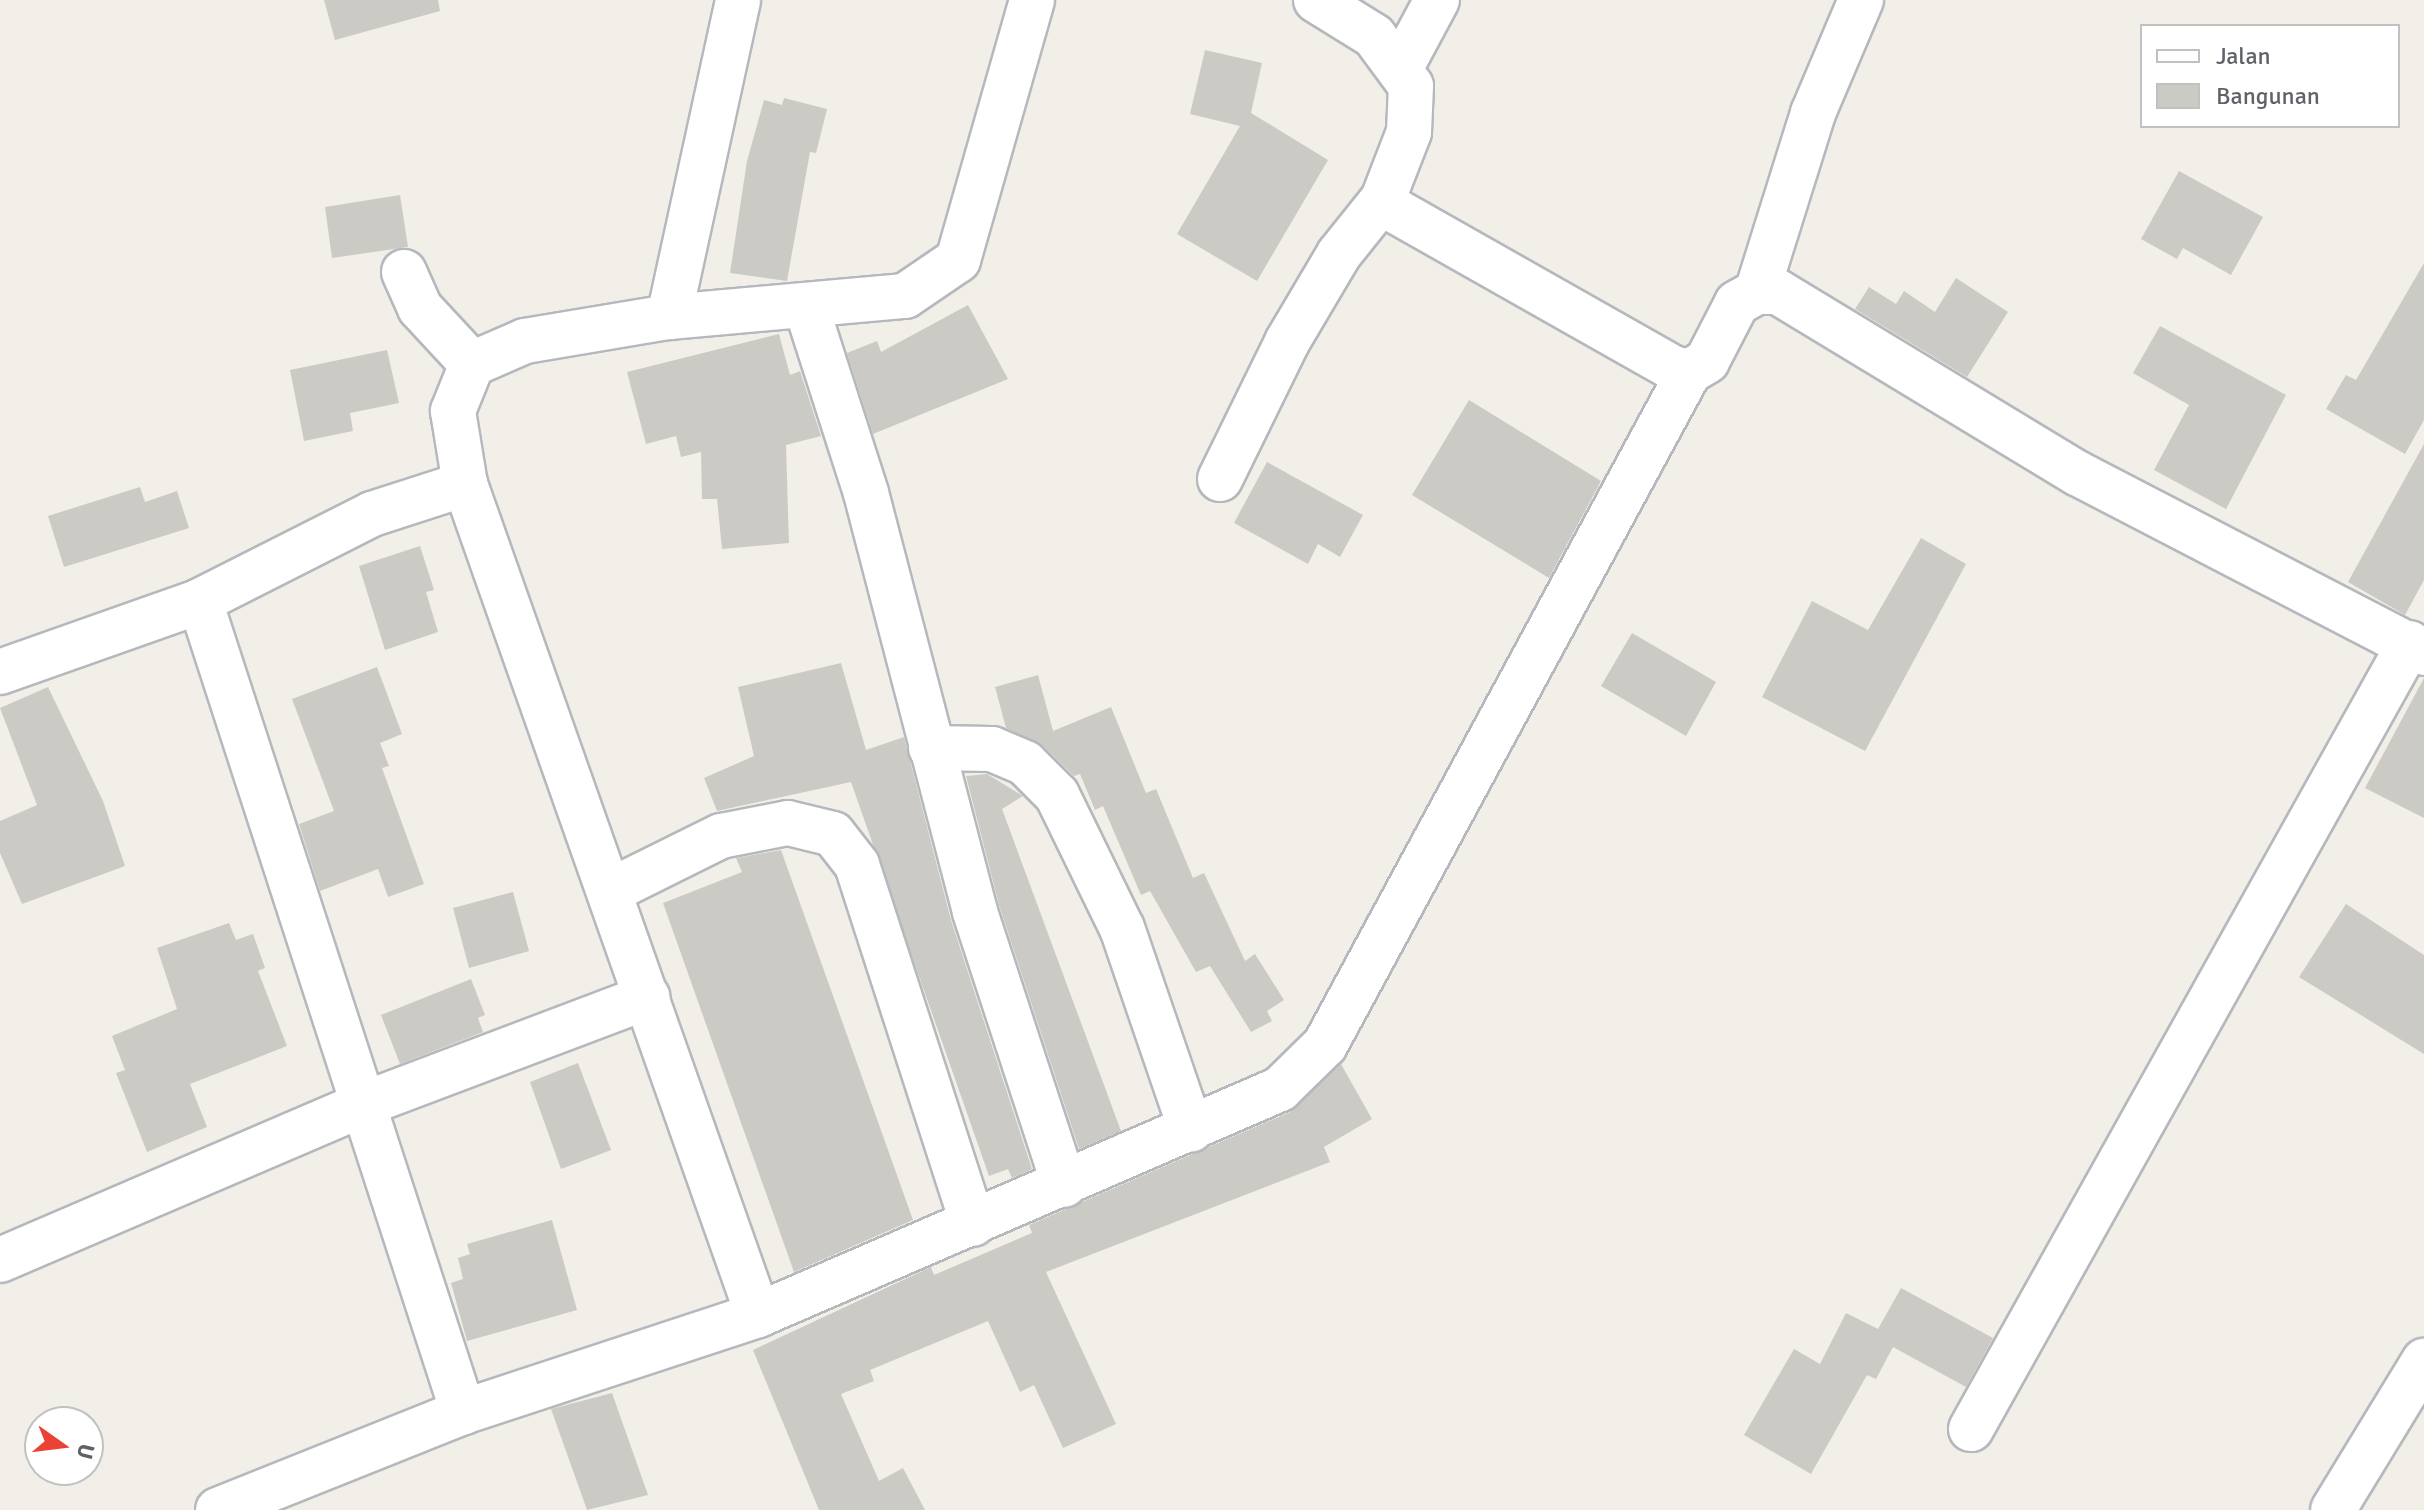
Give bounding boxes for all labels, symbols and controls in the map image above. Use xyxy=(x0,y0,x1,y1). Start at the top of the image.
legend xyxy=(2140,24,2400,128)
text: Jalan xyxy=(2216,41,2271,71)
text: Bangunan xyxy=(2216,81,2320,111)
north arrow xyxy=(24,1406,104,1486)
text: U xyxy=(71,1441,101,1462)

